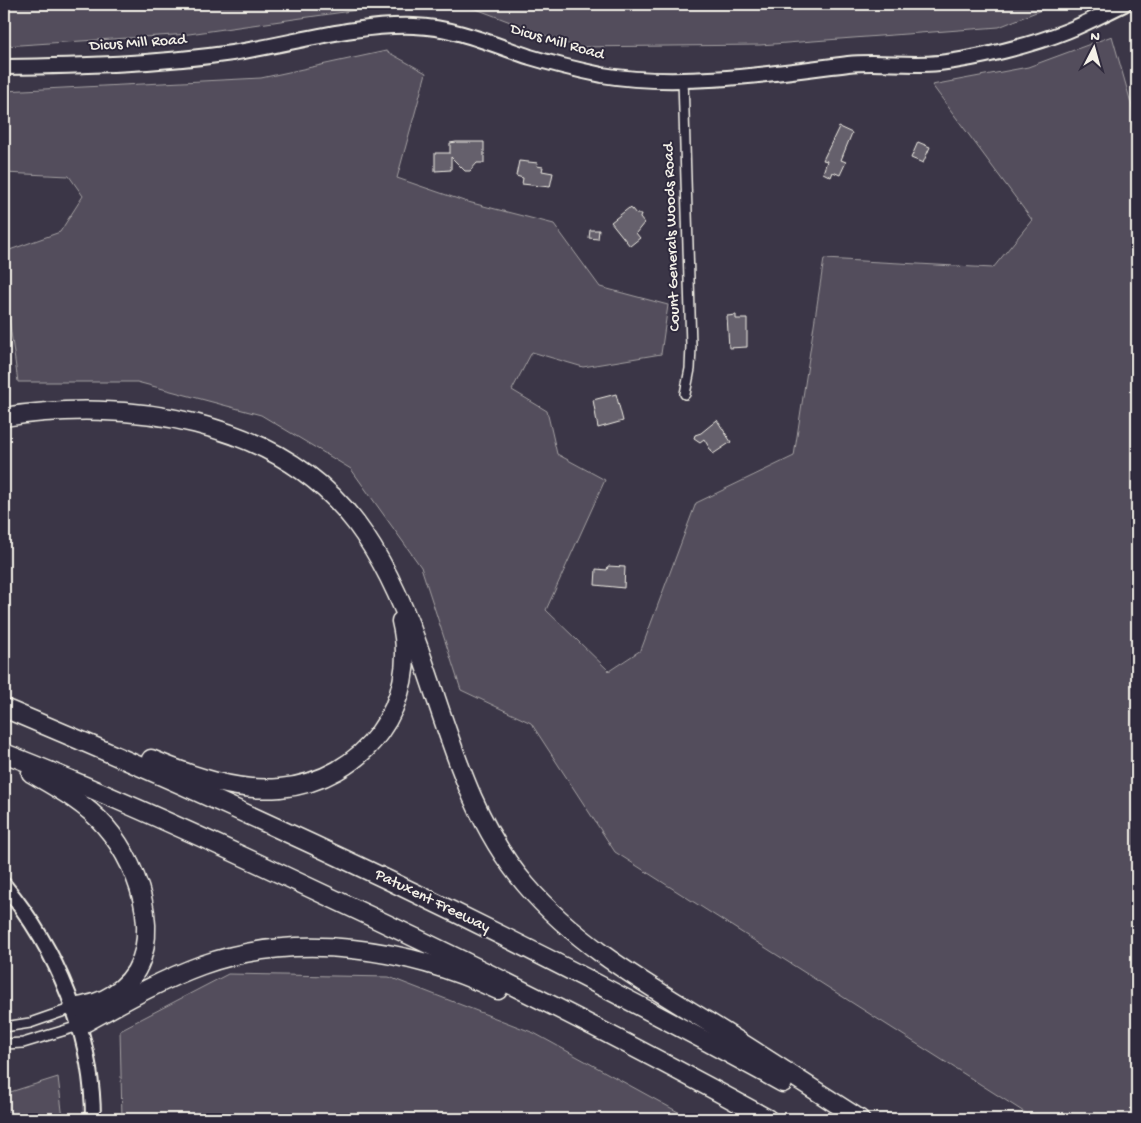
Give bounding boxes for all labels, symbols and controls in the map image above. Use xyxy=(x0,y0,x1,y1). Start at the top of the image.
street label: Dicus Mill Road xyxy=(507,20,608,66)
north arrow xyxy=(1068,22,1118,72)
text: N xyxy=(1090,29,1101,46)
street label: Dicus Mill Road xyxy=(88,31,189,57)
street label: Count Generals Woods Road xyxy=(660,141,686,332)
street label: Patuxent Freeway xyxy=(370,865,493,938)

